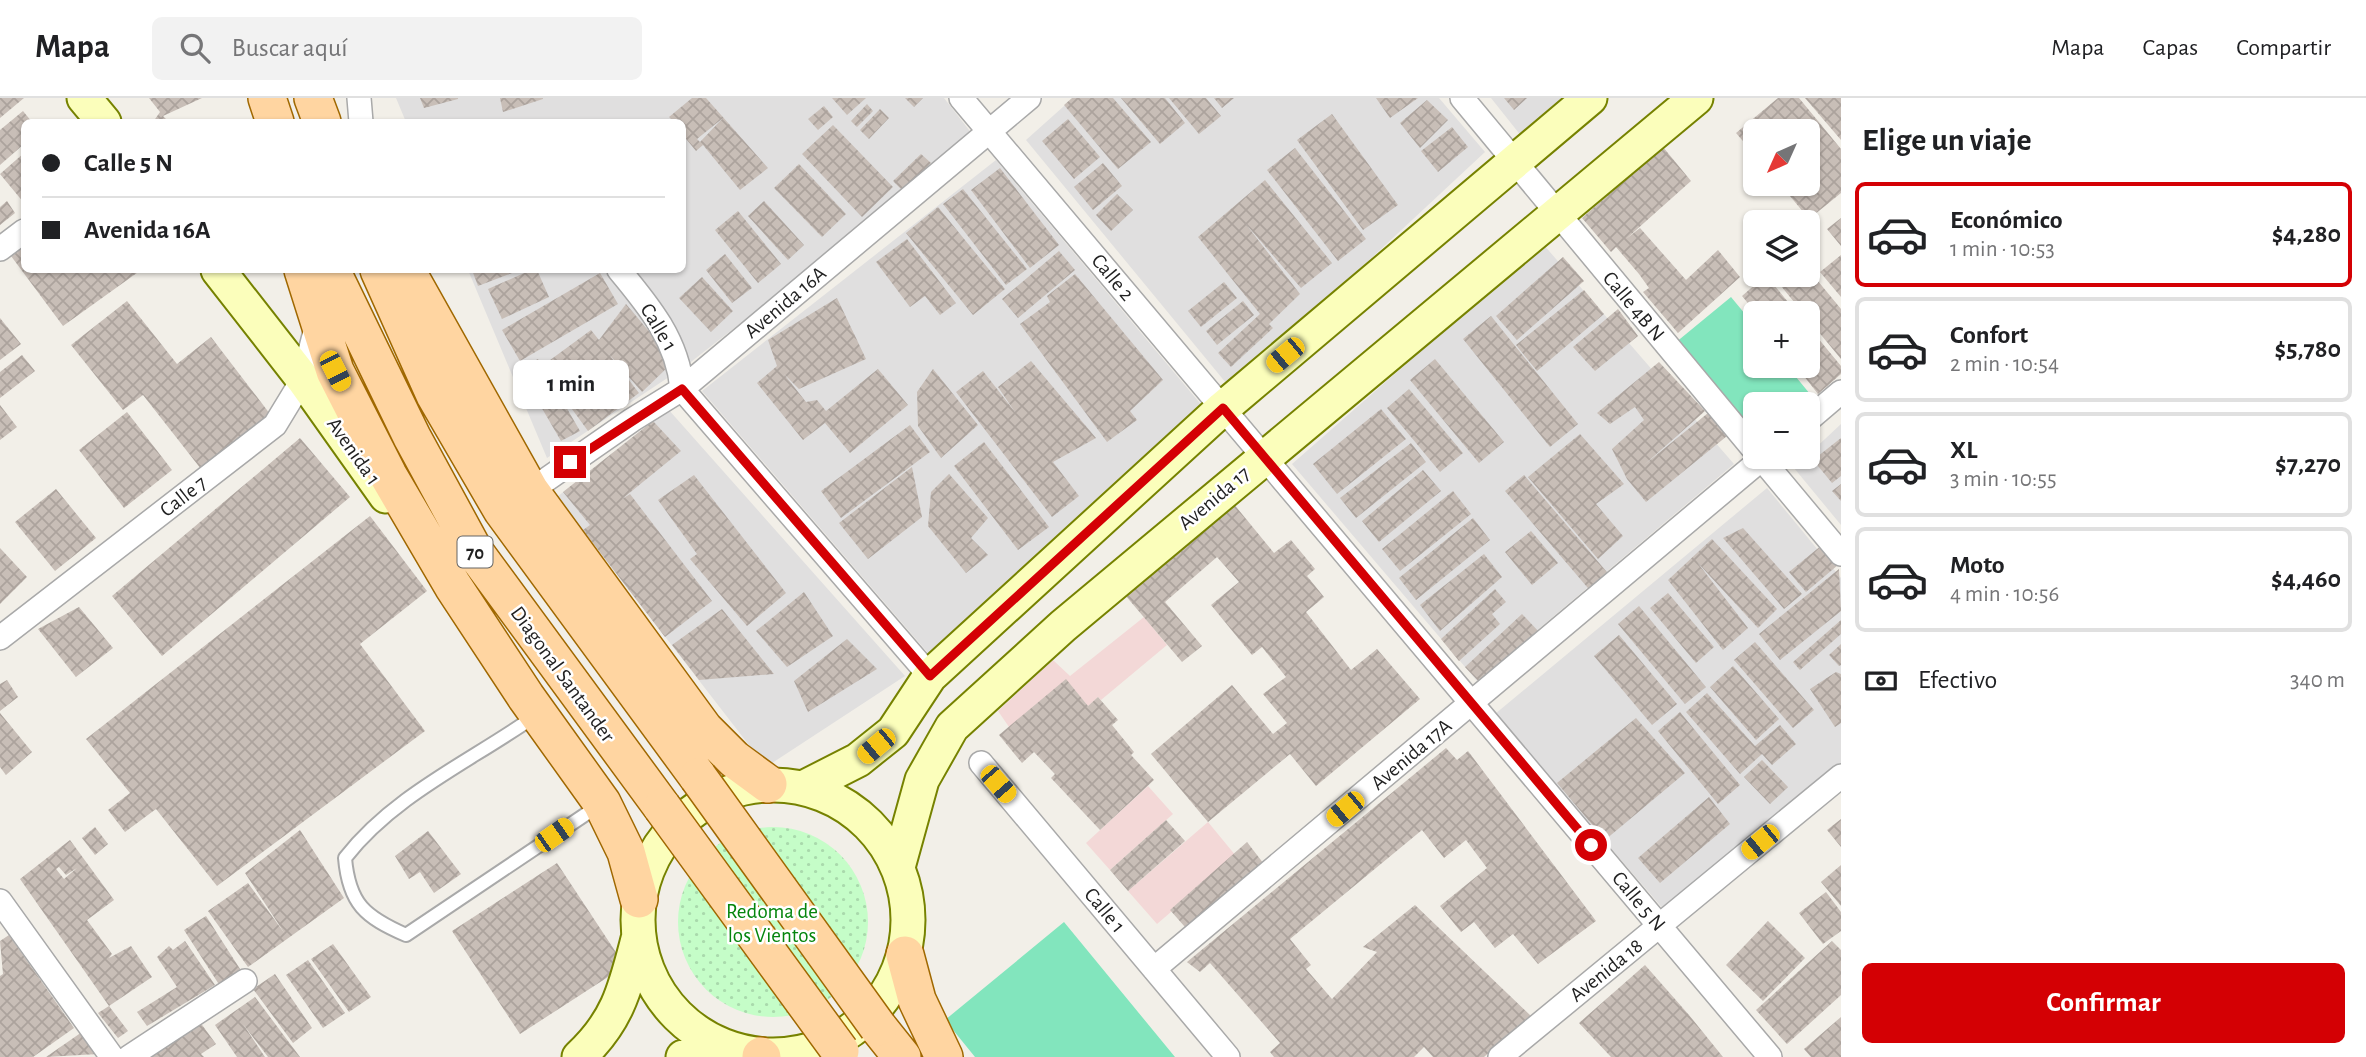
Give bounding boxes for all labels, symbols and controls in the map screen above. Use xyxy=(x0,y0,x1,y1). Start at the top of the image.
search box xyxy=(152,17,642,80)
icon: search xyxy=(176,29,214,67)
text: Mapa xyxy=(35,31,110,64)
text: Buscar aquí xyxy=(232,35,348,61)
text: Mapa xyxy=(2051,36,2104,60)
text: Capas xyxy=(2142,36,2198,60)
text: Compartir xyxy=(2236,36,2331,60)
north arrow xyxy=(1743,119,1820,196)
map controls xyxy=(1743,119,1820,469)
text: Elige un viaje xyxy=(1862,124,2032,156)
text: Calle 5 N xyxy=(84,150,173,176)
icon: car xyxy=(1866,203,1929,266)
text: Económico xyxy=(1950,207,2063,233)
button: layers xyxy=(1743,210,1820,287)
text: Avenida 16A xyxy=(84,217,211,243)
text: $4,280 xyxy=(2272,221,2341,247)
text: 1 min · 10:53 xyxy=(1950,238,2055,261)
street label: Calle 2 xyxy=(1087,250,1138,305)
street label: Avenida 16A xyxy=(741,262,830,342)
street label: Calle 4B N xyxy=(1599,268,1668,345)
street label: Calle 1 xyxy=(636,300,681,355)
button: + xyxy=(1743,301,1820,378)
icon: car xyxy=(1866,318,1929,381)
text: Confort xyxy=(1950,322,2028,348)
car xyxy=(1263,333,1308,377)
text: $5,780 xyxy=(2275,336,2341,362)
car xyxy=(317,348,354,394)
text: 2 min · 10:54 xyxy=(1950,353,2059,376)
callout: 1 min xyxy=(512,360,628,410)
text: 1 min xyxy=(547,373,595,396)
button: − xyxy=(1743,392,1820,469)
street label: Avenida 1 xyxy=(323,414,384,489)
icon: car xyxy=(1866,433,1929,496)
text: XL xyxy=(1950,437,1977,463)
route end xyxy=(554,446,586,478)
text: $7,270 xyxy=(2275,451,2341,477)
street label: Avenida 17 xyxy=(1175,463,1254,534)
text: 3 min · 10:55 xyxy=(1950,468,2057,491)
street label: Calle 7 xyxy=(156,472,211,521)
road number: 70 xyxy=(458,536,492,568)
icon: car xyxy=(1866,548,1929,611)
text: Moto xyxy=(1950,552,2005,578)
text: $4,460 xyxy=(2271,566,2341,592)
text: 4 min · 10:56 xyxy=(1950,583,2059,606)
street label: Diagonal Santander xyxy=(506,603,619,746)
icon: cash xyxy=(1862,662,1900,700)
text: Efectivo xyxy=(1918,667,1997,693)
text: 340 m xyxy=(2290,669,2345,692)
street label: Avenida 17A xyxy=(1367,715,1456,794)
car xyxy=(854,724,899,768)
car xyxy=(977,761,1020,807)
car xyxy=(1323,787,1368,831)
car xyxy=(531,814,578,856)
car xyxy=(1738,821,1783,863)
route start xyxy=(1575,829,1607,861)
street label: Calle 5 N xyxy=(1608,867,1669,935)
street label: Calle 1 xyxy=(1080,884,1129,937)
park label: Redoma de los Vientos xyxy=(726,901,818,946)
street label: Avenida 18 xyxy=(1566,935,1647,1006)
button: Confirmar xyxy=(1862,963,2345,1043)

